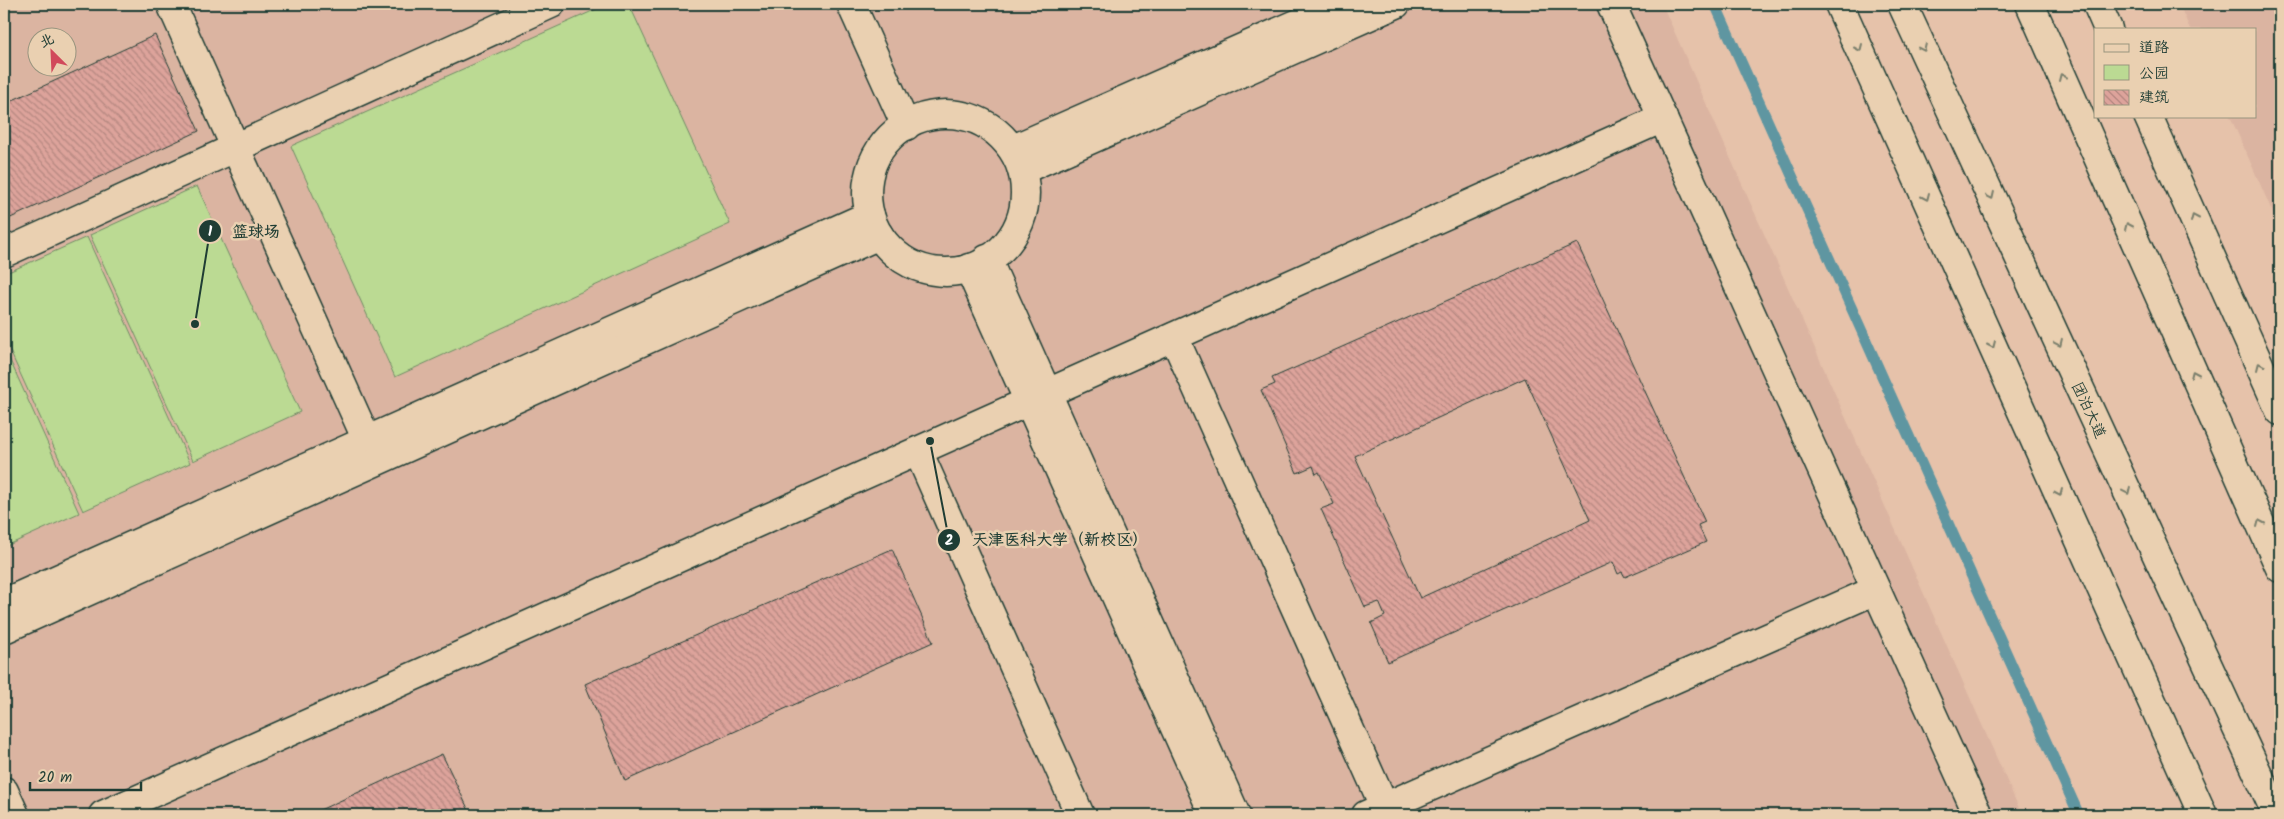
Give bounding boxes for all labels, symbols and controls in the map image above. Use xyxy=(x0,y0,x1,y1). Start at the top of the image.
north arrow xyxy=(28,28,78,78)
text: 北 xyxy=(36,28,58,54)
legend xyxy=(2094,28,2256,118)
text: 道路 xyxy=(2139,36,2169,60)
one-way arrow xyxy=(1853,43,1864,52)
one-way arrow xyxy=(1916,43,1927,52)
text: 公园 xyxy=(2139,62,2169,86)
one-way arrow xyxy=(2058,73,2069,82)
text: 建筑 xyxy=(2139,86,2169,110)
one-way arrow xyxy=(1984,191,1995,200)
one-way arrow xyxy=(1919,192,1930,201)
one-way arrow xyxy=(2189,214,2200,223)
callout: 篮球场 xyxy=(197,216,290,247)
text: 1 xyxy=(208,220,213,244)
text: 篮球场 xyxy=(232,220,280,245)
one-way arrow xyxy=(2124,222,2135,231)
one-way arrow xyxy=(2053,338,2063,347)
one-way arrow xyxy=(1986,340,1997,349)
one-way arrow xyxy=(2256,362,2267,371)
one-way arrow xyxy=(2190,370,2201,379)
street label: 团泊大道 xyxy=(2065,378,2112,443)
one-way arrow xyxy=(2121,486,2131,495)
one-way arrow xyxy=(2052,488,2063,497)
one-way arrow xyxy=(2256,519,2267,528)
callout: 天津医科大学（新校区） xyxy=(937,524,1158,555)
text: 天津医科大学（新校区） xyxy=(972,528,1148,553)
text: 2 xyxy=(945,529,954,553)
scale bar xyxy=(30,759,141,791)
text: 20 m xyxy=(38,766,72,790)

